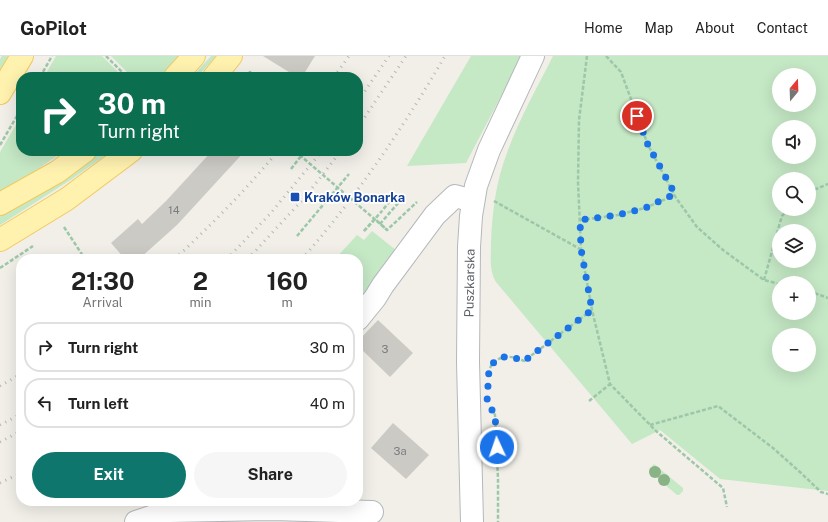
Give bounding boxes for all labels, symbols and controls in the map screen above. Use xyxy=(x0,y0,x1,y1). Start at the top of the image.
text: GoPilot xyxy=(20,17,87,39)
text: Home xyxy=(584,20,623,36)
text: Map xyxy=(645,20,673,36)
text: About xyxy=(695,20,735,36)
text: Contact xyxy=(757,20,808,36)
north arrow xyxy=(772,68,816,112)
map controls xyxy=(772,68,816,372)
text: 30 m xyxy=(98,87,166,120)
icon: right xyxy=(32,88,84,140)
pin xyxy=(620,99,654,133)
icon: arrive xyxy=(626,105,648,127)
button: sound xyxy=(772,120,816,164)
text: Turn right xyxy=(98,121,180,142)
button: search xyxy=(772,172,816,216)
place label: Kraków Bonarka xyxy=(304,190,405,205)
marker: Kraków Bonarka xyxy=(289,191,301,203)
house number: 14 xyxy=(168,204,180,216)
button: layers xyxy=(772,224,816,268)
street label: Puszkarska xyxy=(461,248,478,318)
text: 21:30 xyxy=(71,267,134,295)
text: 2 xyxy=(193,267,208,295)
text: 160 xyxy=(266,267,308,295)
button: + xyxy=(772,276,816,320)
text: Arrival xyxy=(83,295,123,310)
text: min xyxy=(189,295,211,310)
text: m xyxy=(282,295,293,310)
button: − xyxy=(772,328,816,372)
icon: right xyxy=(34,336,56,358)
text: Turn right xyxy=(68,339,138,356)
text: 30 m xyxy=(310,339,345,356)
house number: 3 xyxy=(382,343,389,355)
icon: left xyxy=(34,392,56,414)
text: Turn left xyxy=(68,395,129,412)
text: 40 m xyxy=(310,395,345,412)
position arrow xyxy=(476,426,518,468)
house number: 3a xyxy=(393,445,407,457)
button: Exit xyxy=(32,452,186,498)
button: Share xyxy=(194,452,347,498)

